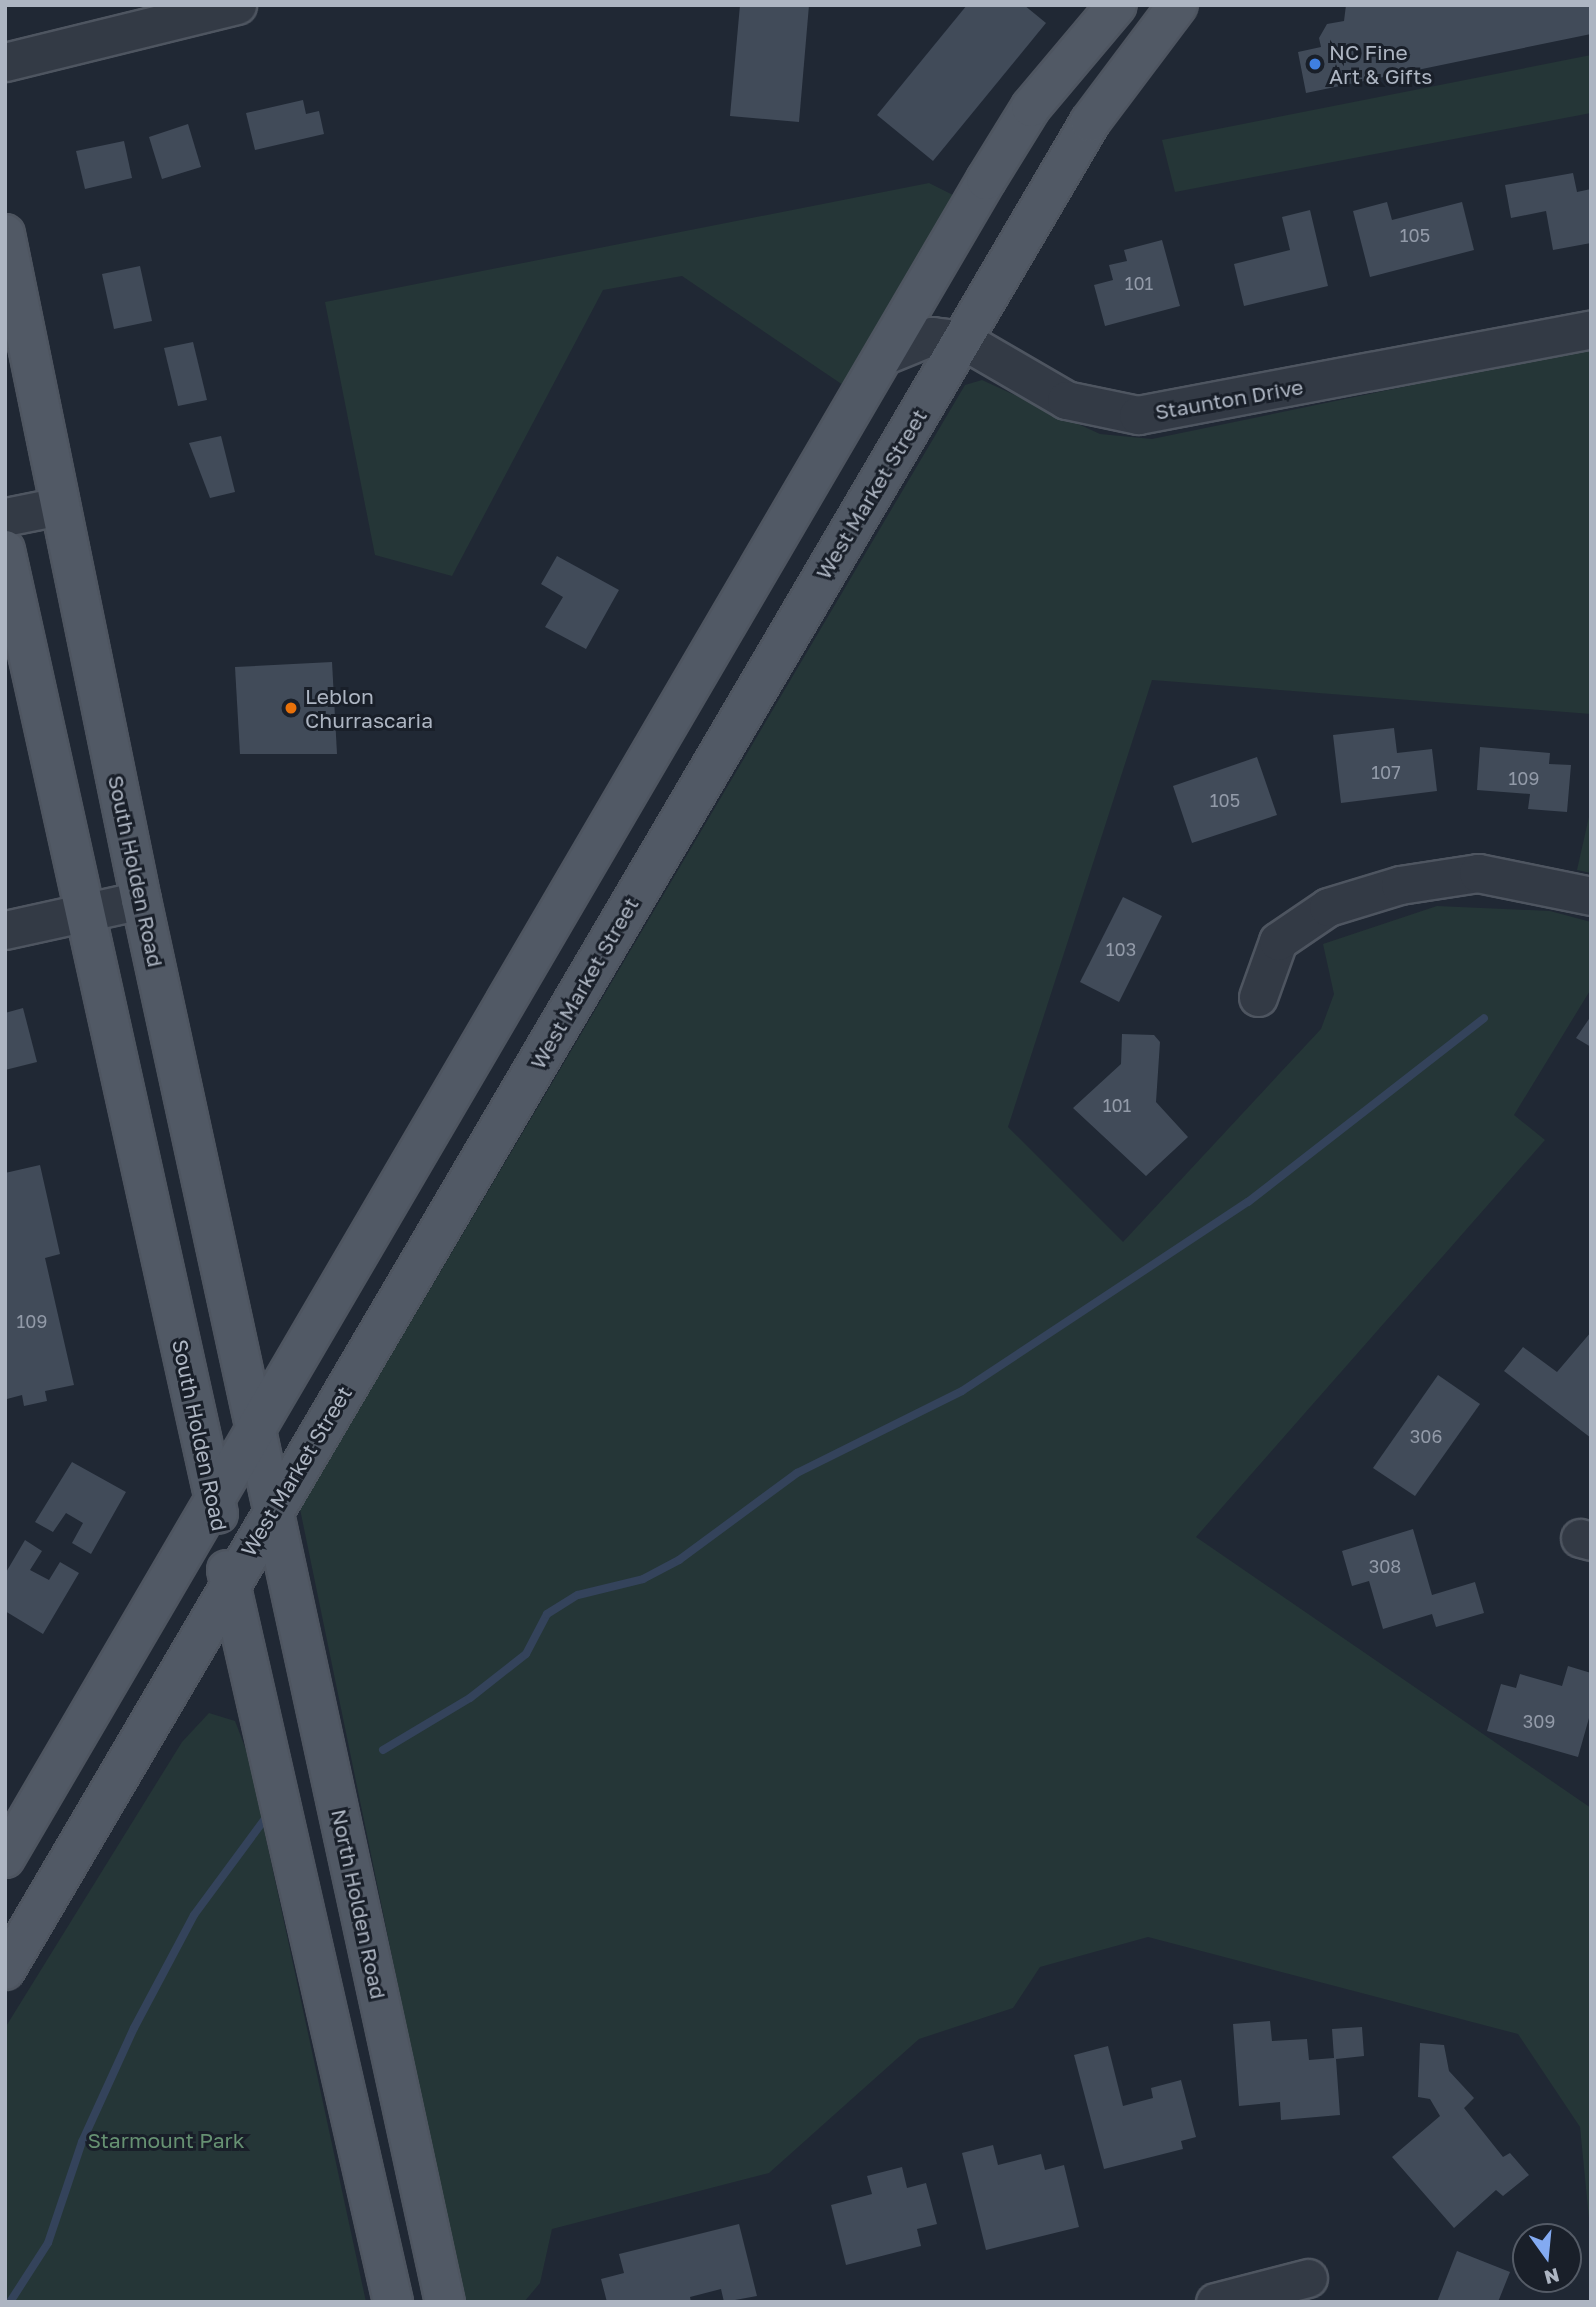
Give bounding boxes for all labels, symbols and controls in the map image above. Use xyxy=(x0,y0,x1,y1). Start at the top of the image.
place label: NC Fine Art & Gifts xyxy=(1329,39,1432,89)
marker: NC Fine Art & Gifts xyxy=(1307,56,1323,72)
house number: 105 xyxy=(1400,224,1430,246)
house number: 101 xyxy=(1125,272,1153,294)
street label: Staunton Drive xyxy=(1153,374,1305,424)
street label: West Market Street xyxy=(810,404,932,584)
place label: Leblon Churrascaria xyxy=(305,683,433,733)
marker: Leblon Churrascaria xyxy=(283,700,299,716)
house number: 107 xyxy=(1371,761,1401,783)
house number: 109 xyxy=(1509,767,1539,789)
street label: South Holden Road xyxy=(103,773,169,969)
house number: 105 xyxy=(1210,789,1240,811)
street label: West Market Street xyxy=(525,893,643,1073)
house number: 103 xyxy=(1106,938,1136,960)
house number: 101 xyxy=(1103,1094,1131,1116)
house number: 109 xyxy=(17,1310,47,1332)
street label: South Holden Road xyxy=(167,1337,233,1533)
street label: West Market Street xyxy=(235,1381,357,1561)
house number: 306 xyxy=(1410,1425,1442,1447)
house number: 308 xyxy=(1369,1555,1401,1577)
house number: 309 xyxy=(1523,1710,1555,1732)
street label: North Holden Road xyxy=(327,1807,391,2001)
park label: Starmount Park xyxy=(87,2127,245,2153)
north arrow xyxy=(1512,2223,1582,2293)
text: N xyxy=(1542,2264,1562,2290)

